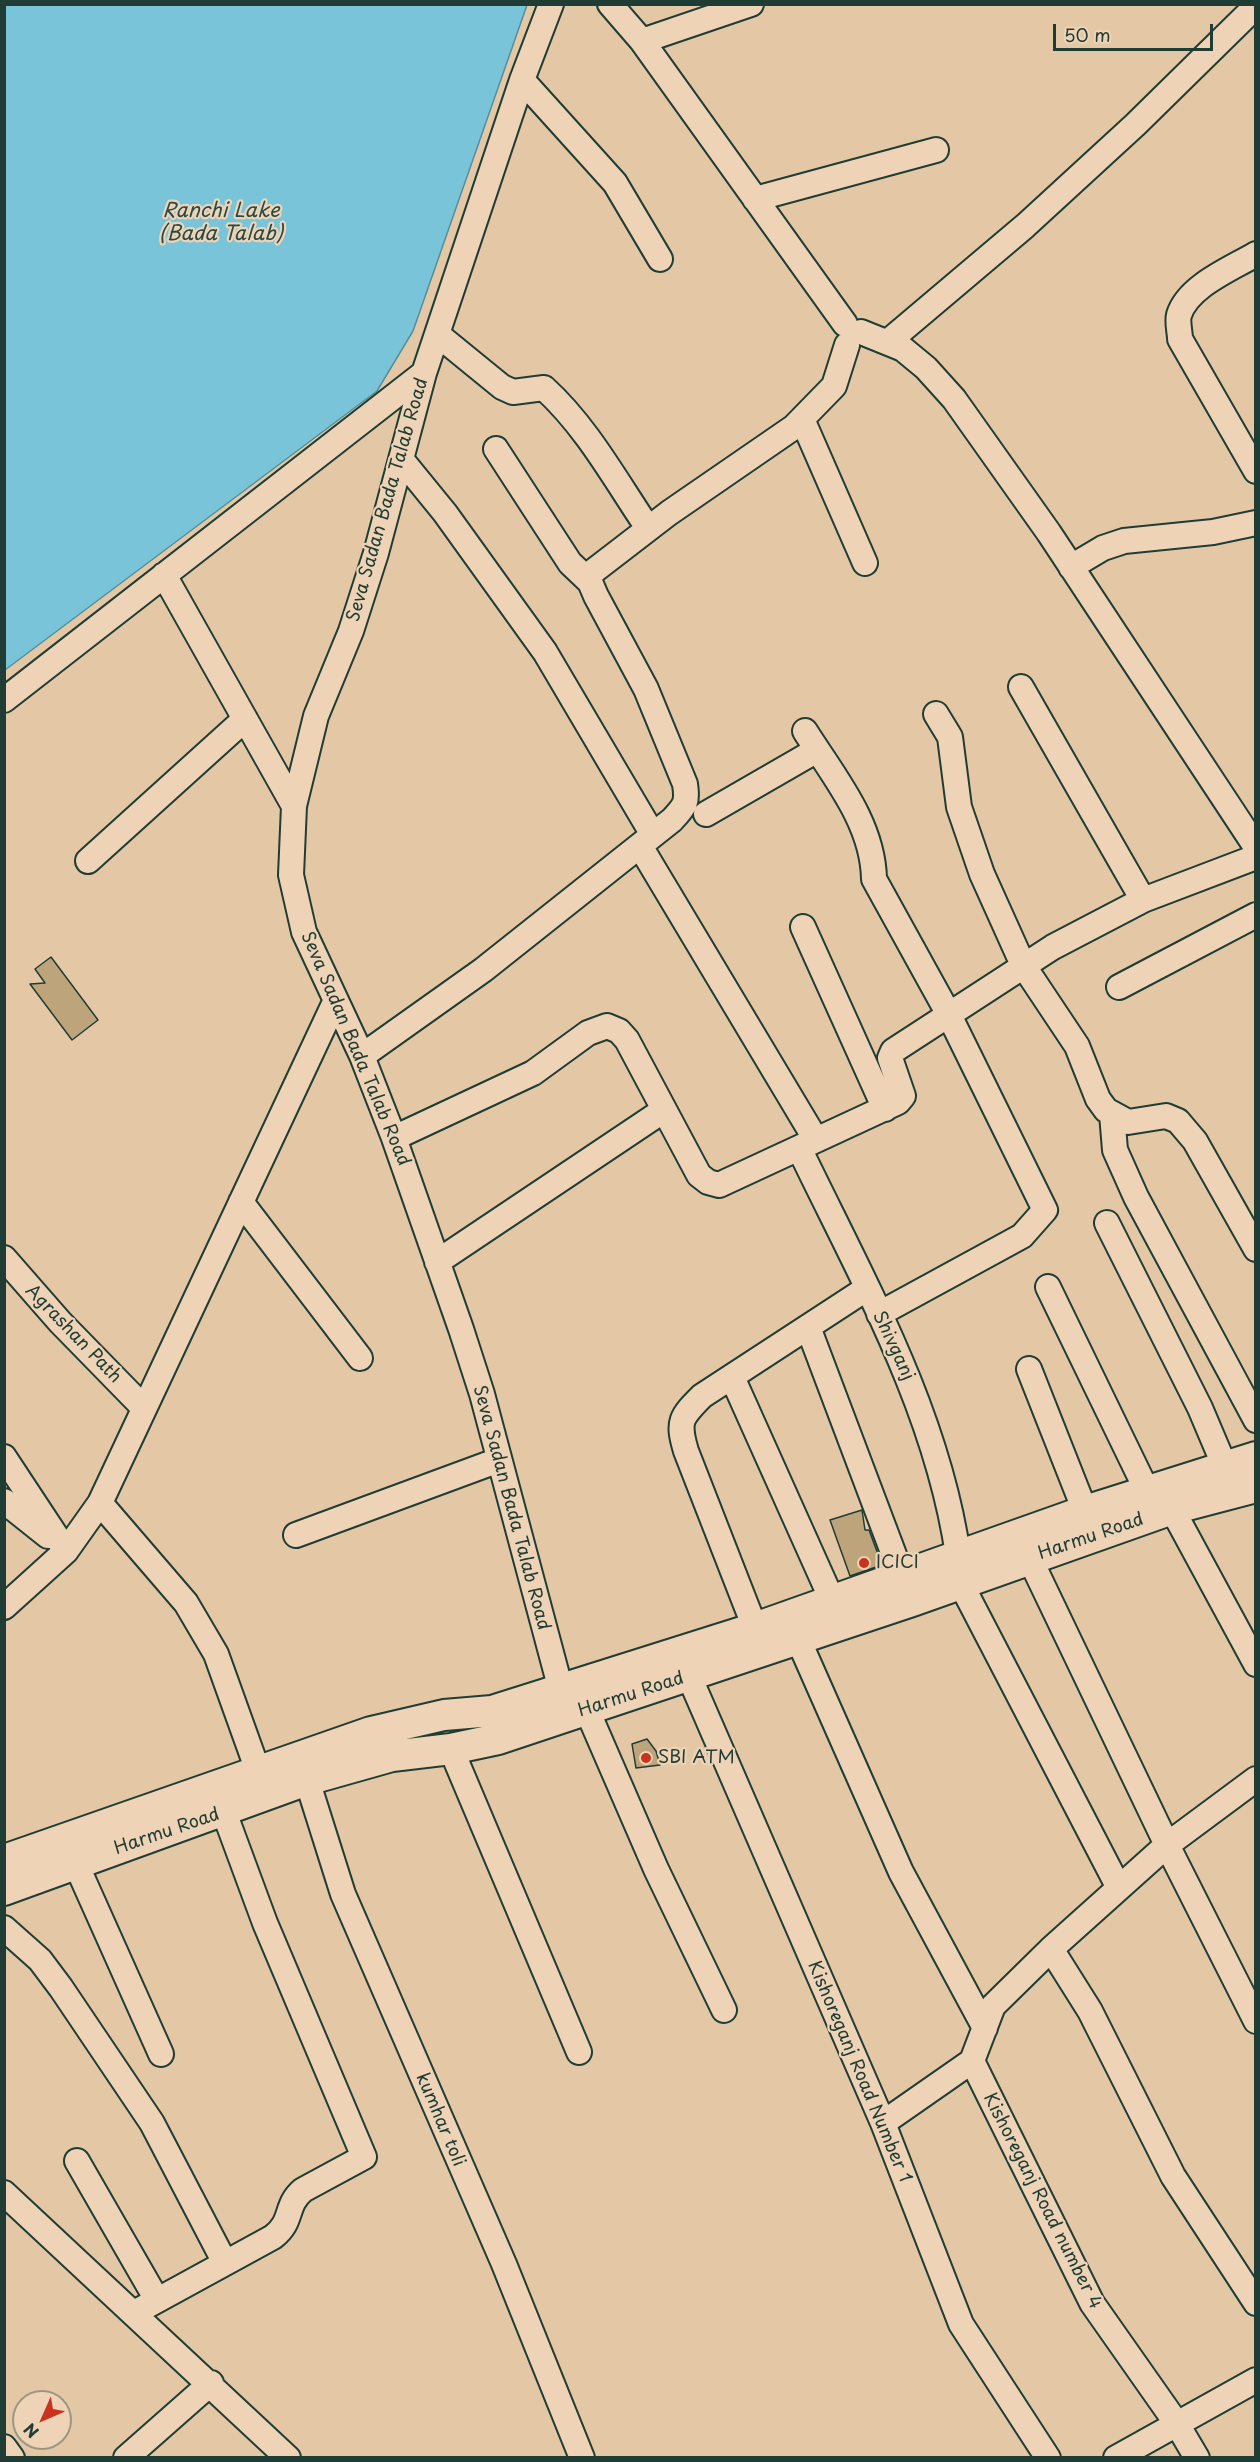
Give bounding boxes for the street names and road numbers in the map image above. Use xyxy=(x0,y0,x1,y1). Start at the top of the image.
street label: Seva Sadan Bada Talab Road xyxy=(343,376,433,624)
street label: Seva Sadan Bada Talab Road xyxy=(296,929,414,1169)
street label: Agrashan Path xyxy=(21,1280,125,1388)
street label: Shivganj xyxy=(868,1308,918,1384)
street label: Seva Sadan Bada Talab Road xyxy=(468,1383,554,1633)
street label: Harmu Road xyxy=(1035,1509,1147,1565)
street label: Harmu Road xyxy=(575,1668,687,1722)
street label: Harmu Road xyxy=(111,1804,223,1860)
street label: Kishoreganj Road Number 1 xyxy=(802,1958,916,2186)
street label: kumhar toli xyxy=(411,2070,469,2170)
street label: Kishoreganj Road number 4 xyxy=(978,2089,1106,2313)

